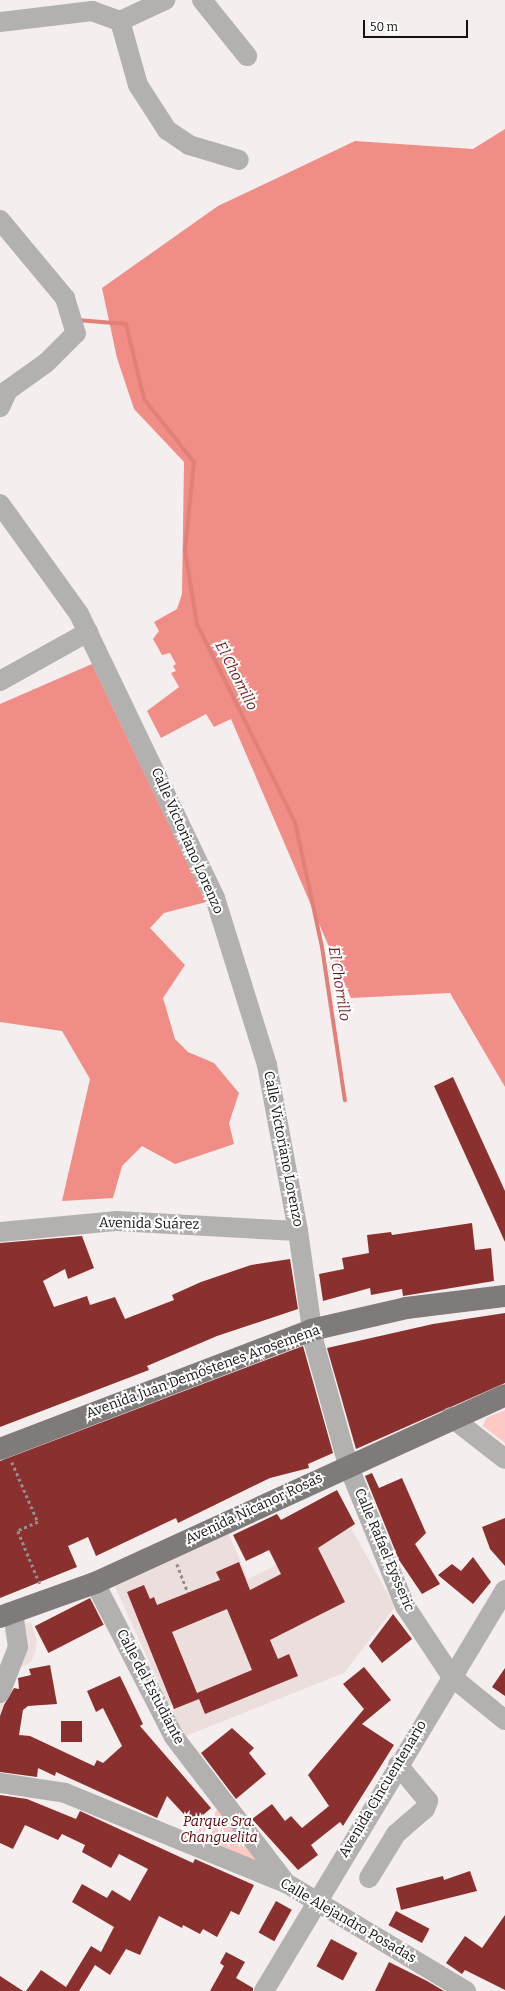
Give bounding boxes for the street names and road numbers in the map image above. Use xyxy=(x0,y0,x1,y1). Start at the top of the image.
street label: Calle Victoriano Lorenzo xyxy=(147,765,227,917)
street label: Calle Victoriano Lorenzo xyxy=(260,1070,306,1228)
street label: Avenida Suárez xyxy=(99,1215,199,1233)
street label: Avenida Juan Demóstenes Arosemena xyxy=(84,1322,322,1422)
street label: Avenida Nicanor Rosas xyxy=(183,1470,325,1548)
street label: Calle Rafael Eysseric xyxy=(350,1486,418,1614)
street label: Calle del Estudiante xyxy=(113,1627,187,1747)
street label: Avenida Cincuentenario xyxy=(335,1718,431,1860)
street label: Calle Alejandro Posadas xyxy=(277,1875,419,1967)

